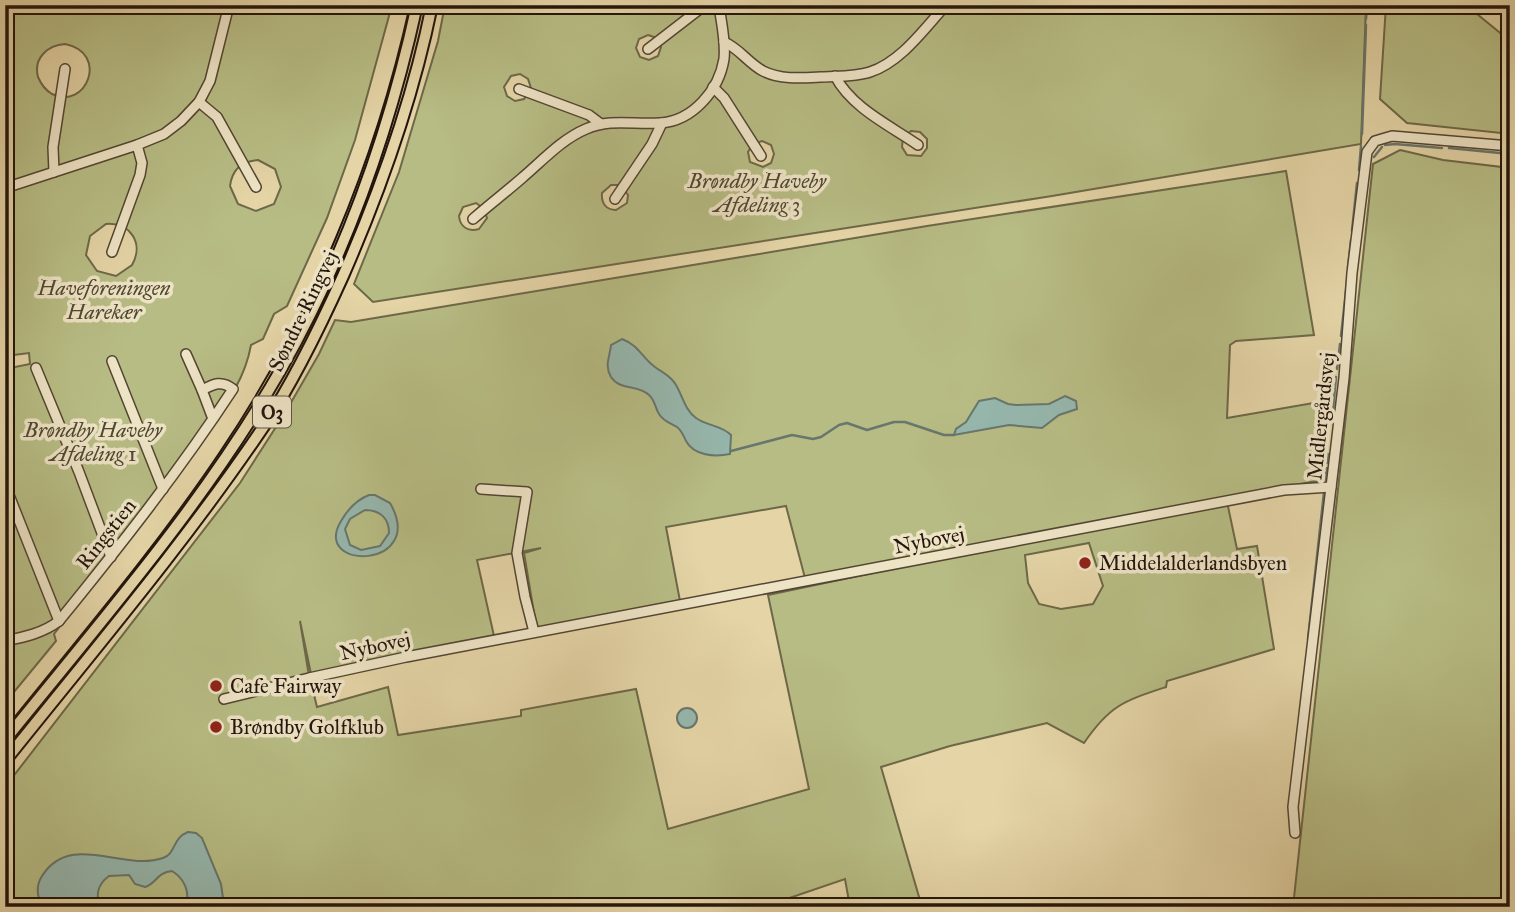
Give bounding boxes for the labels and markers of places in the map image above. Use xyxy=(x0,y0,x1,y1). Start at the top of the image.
place label: Middelalderlandsbyen xyxy=(1099,550,1287,576)
marker: Middelalderlandsbyen xyxy=(1077,555,1093,571)
place label: Cafe Fairway xyxy=(230,673,343,699)
marker: Cafe Fairway xyxy=(208,678,224,694)
place label: Brøndby Golfklub xyxy=(230,714,384,740)
marker: Brøndby Golfklub xyxy=(208,719,224,735)

